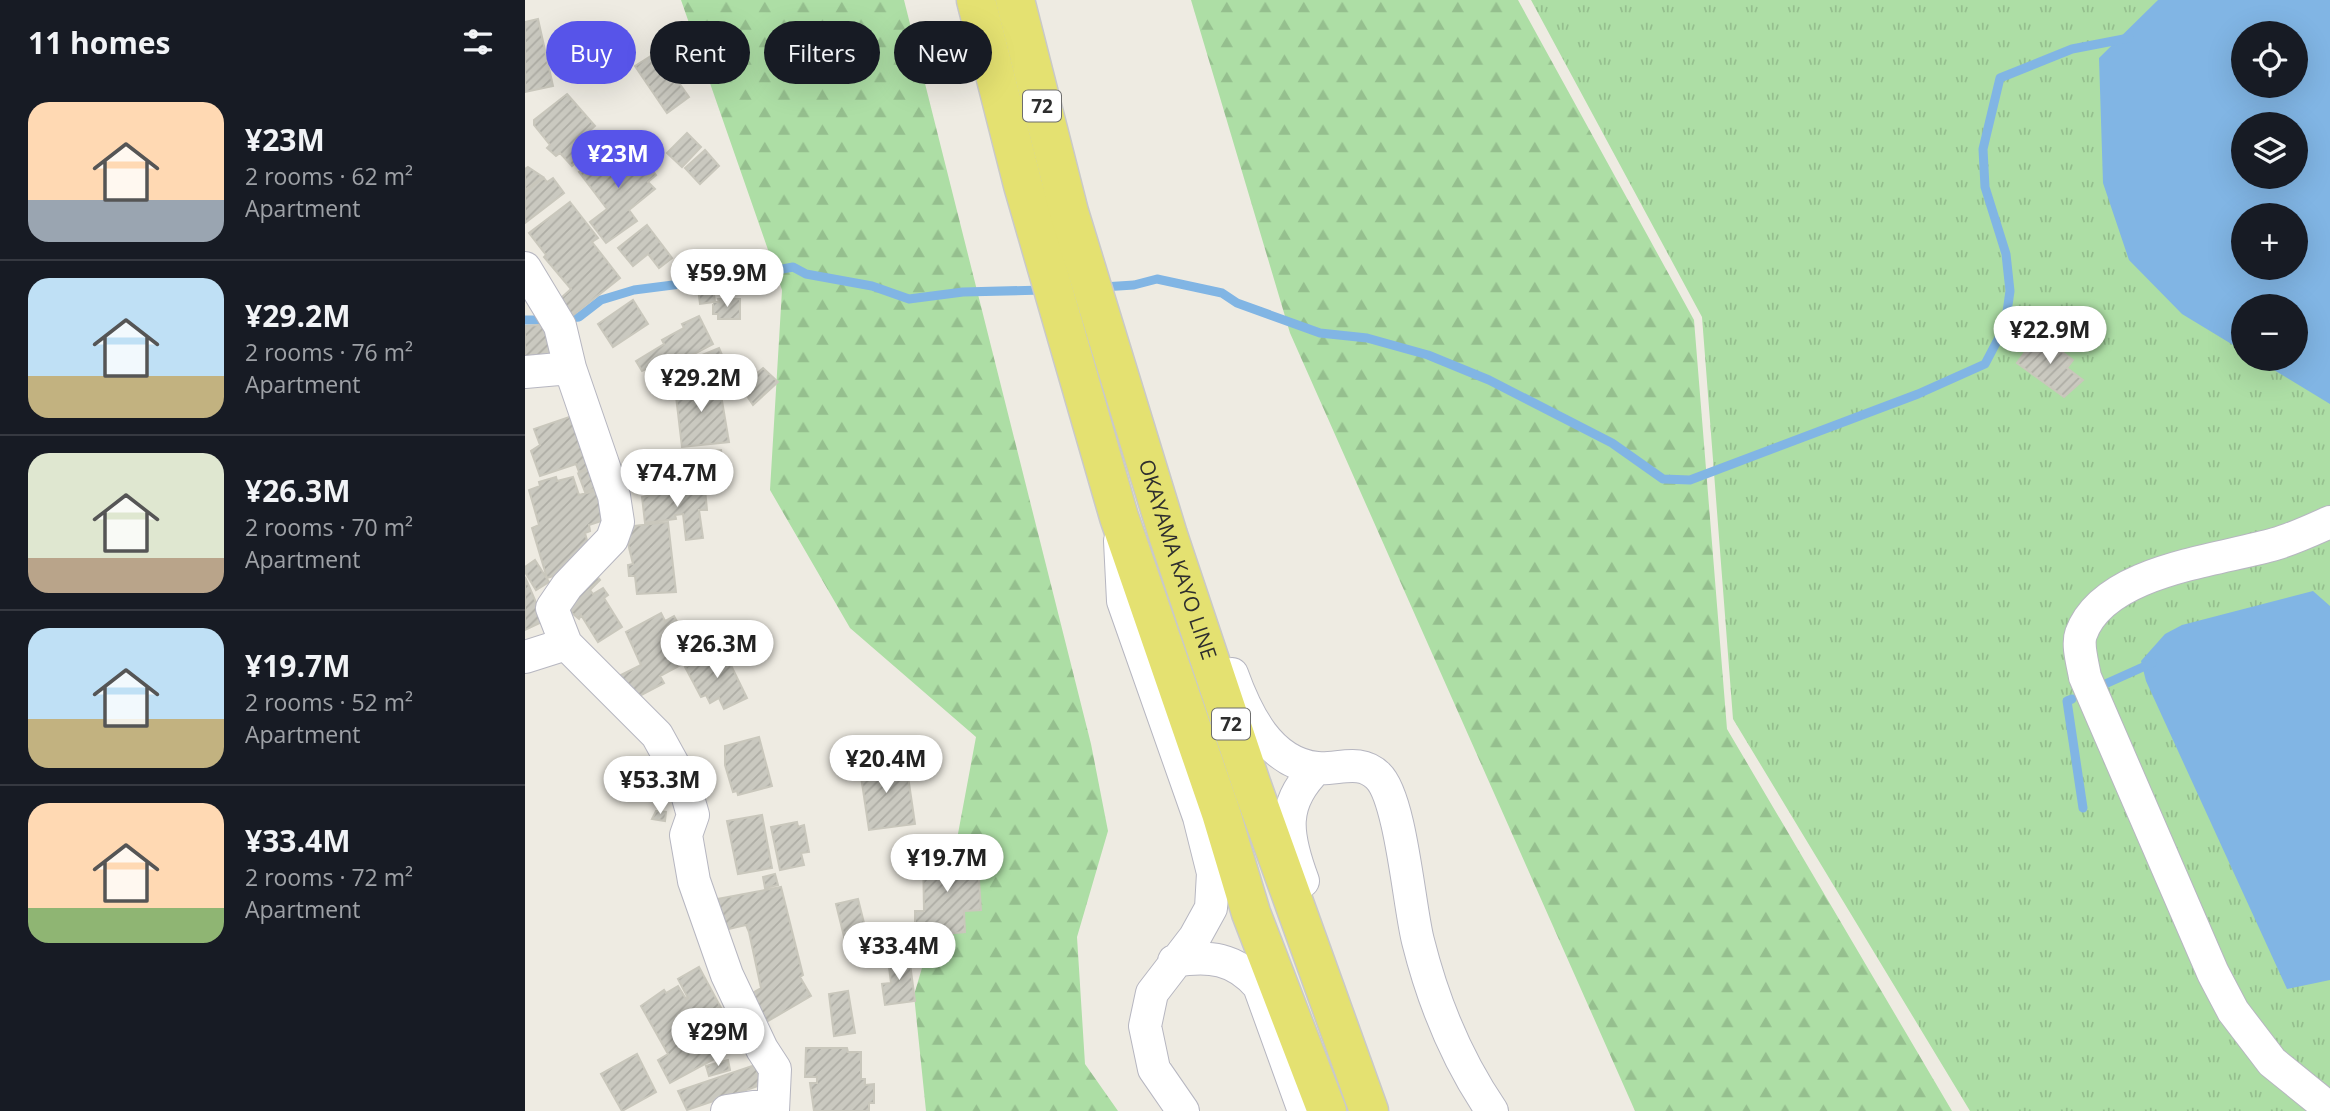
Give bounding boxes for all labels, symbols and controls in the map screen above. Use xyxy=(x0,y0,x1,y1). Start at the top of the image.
chip: Buy xyxy=(546,21,636,84)
chip: Rent xyxy=(650,21,750,84)
chip: Filters xyxy=(764,21,880,84)
chip: New xyxy=(894,21,992,84)
map controls xyxy=(2231,21,2308,371)
button: locate xyxy=(2231,21,2308,98)
text: 11 homes xyxy=(28,22,171,63)
icon: filters xyxy=(459,23,497,61)
road number: 72 xyxy=(1023,90,1061,122)
button: layers xyxy=(2231,112,2308,189)
text: ¥23M xyxy=(245,119,325,160)
icon: home xyxy=(84,130,168,214)
pin: ¥23M xyxy=(577,130,659,190)
text: ¥23M xyxy=(587,137,649,169)
text: 2 rooms · 62 m² xyxy=(245,160,413,192)
text: Apartment xyxy=(245,192,361,224)
button: + xyxy=(2231,203,2308,280)
pin: ¥59.9M xyxy=(670,250,784,309)
text: ¥59.9M xyxy=(687,256,767,288)
button: − xyxy=(2231,294,2308,371)
text: ¥29.2M xyxy=(245,295,350,336)
icon: home xyxy=(84,306,168,390)
pin: ¥22.9M xyxy=(1993,306,2107,366)
text: ¥22.9M xyxy=(2010,313,2090,345)
text: 2 rooms · 76 m² xyxy=(245,336,413,368)
pin: ¥29.2M xyxy=(644,354,758,414)
text: ¥29.2M xyxy=(661,361,741,393)
text: Apartment xyxy=(245,368,361,400)
pin: ¥74.7M xyxy=(620,449,734,509)
text: ¥74.7M xyxy=(637,456,717,488)
street label: OKAYAMA KAYO LINE xyxy=(1133,456,1224,663)
text: ¥26.3M xyxy=(245,470,350,511)
icon: home xyxy=(84,481,168,565)
text: 2 rooms · 70 m² xyxy=(245,511,413,543)
text: Apartment xyxy=(245,543,361,575)
pin: ¥26.3M xyxy=(660,620,774,680)
text: ¥26.3M xyxy=(677,627,757,659)
text: ¥19.7M xyxy=(245,645,350,686)
icon: home xyxy=(84,656,168,740)
text: 2 rooms · 52 m² xyxy=(245,686,413,718)
road number: 72 xyxy=(1212,708,1250,740)
text: Apartment xyxy=(245,718,361,750)
pin: ¥20.4M xyxy=(829,736,943,795)
text: ¥20.4M xyxy=(846,742,926,774)
pin: ¥53.3M xyxy=(603,756,717,816)
text: ¥53.3M xyxy=(620,763,700,795)
text: ¥33.4M xyxy=(245,820,350,861)
icon: home xyxy=(84,831,168,915)
pin: ¥19.7M xyxy=(890,834,1004,894)
text: ¥19.7M xyxy=(907,841,987,873)
text: 2 rooms · 72 m² xyxy=(245,861,413,893)
text: Apartment xyxy=(245,893,361,925)
pin: ¥33.4M xyxy=(842,922,956,982)
text: ¥33.4M xyxy=(859,929,939,961)
pin: ¥29M xyxy=(677,1009,759,1068)
text: ¥29M xyxy=(687,1015,749,1047)

